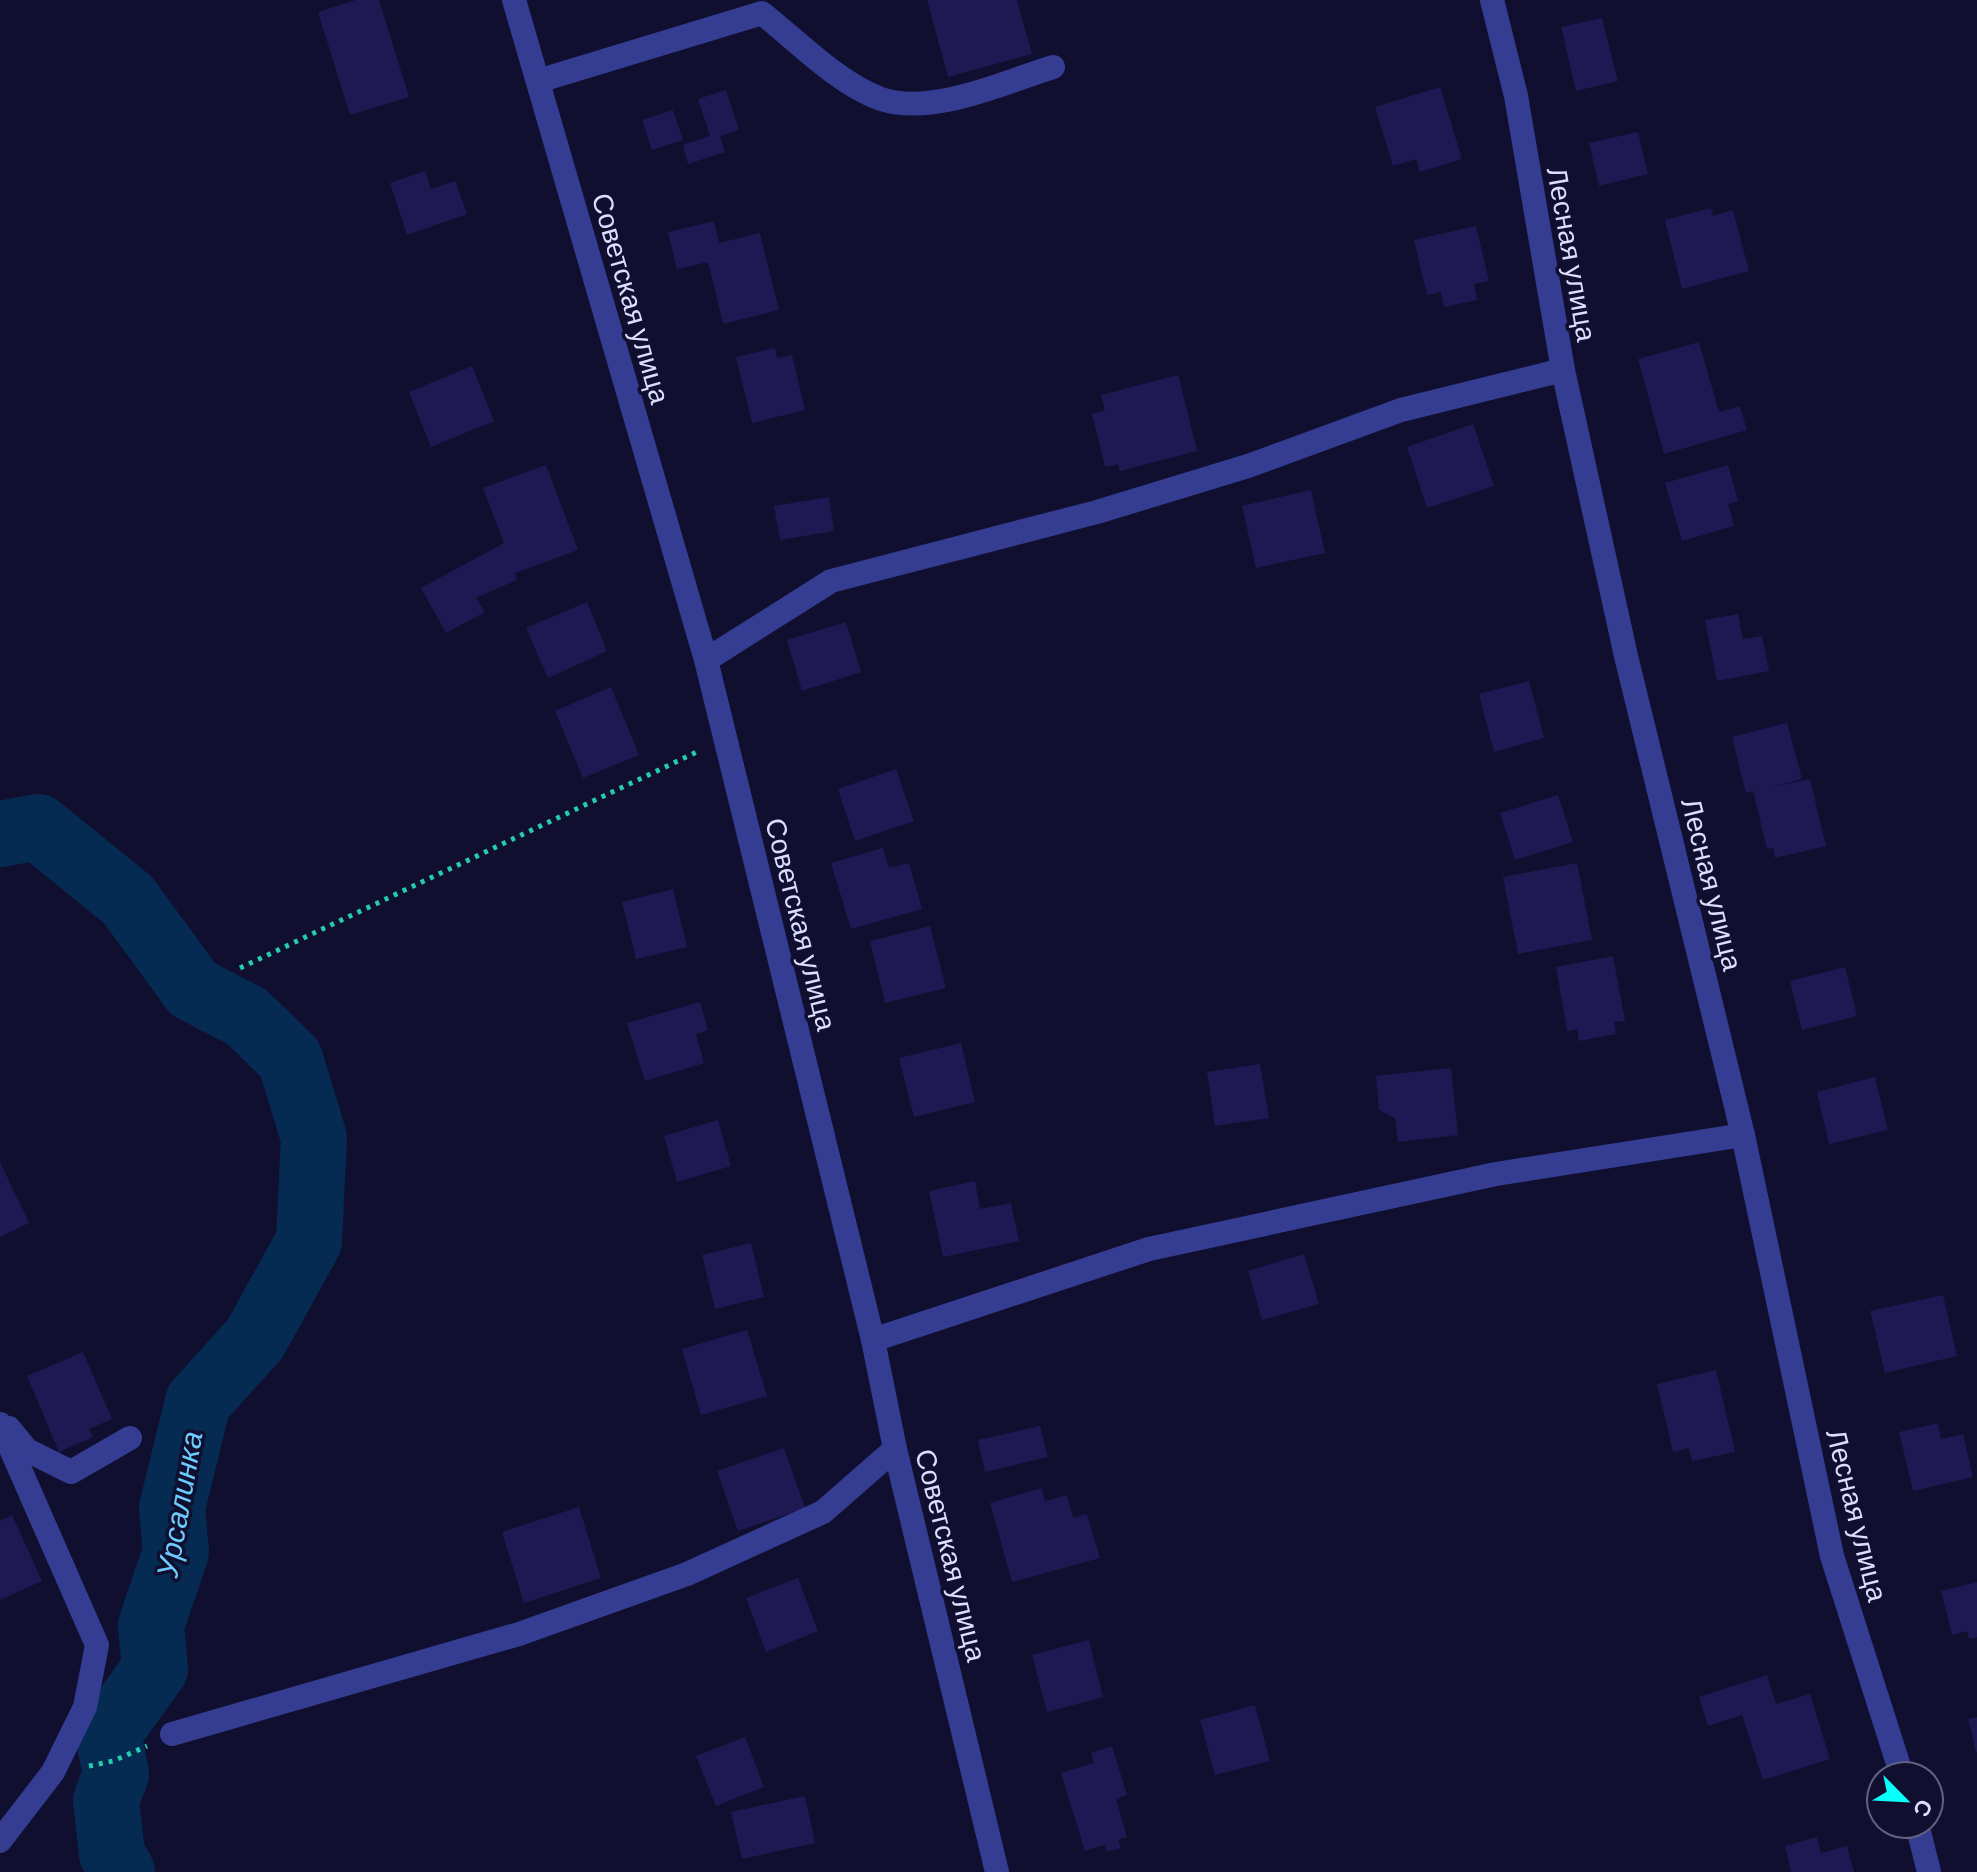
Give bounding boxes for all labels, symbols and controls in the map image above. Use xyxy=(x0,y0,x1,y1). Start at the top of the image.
street label: Лесная улица xyxy=(1541,164,1605,344)
street label: Советская улица xyxy=(586,189,678,408)
street label: Лесная улица xyxy=(1675,794,1751,974)
street label: Советская улица xyxy=(759,814,845,1034)
street label: Лесная улица xyxy=(1820,1425,1896,1605)
water label: Урсалинка xyxy=(147,1428,209,1581)
street label: Советская улица xyxy=(909,1445,995,1665)
north arrow xyxy=(1865,1760,1945,1840)
text: С xyxy=(1909,1796,1939,1821)

